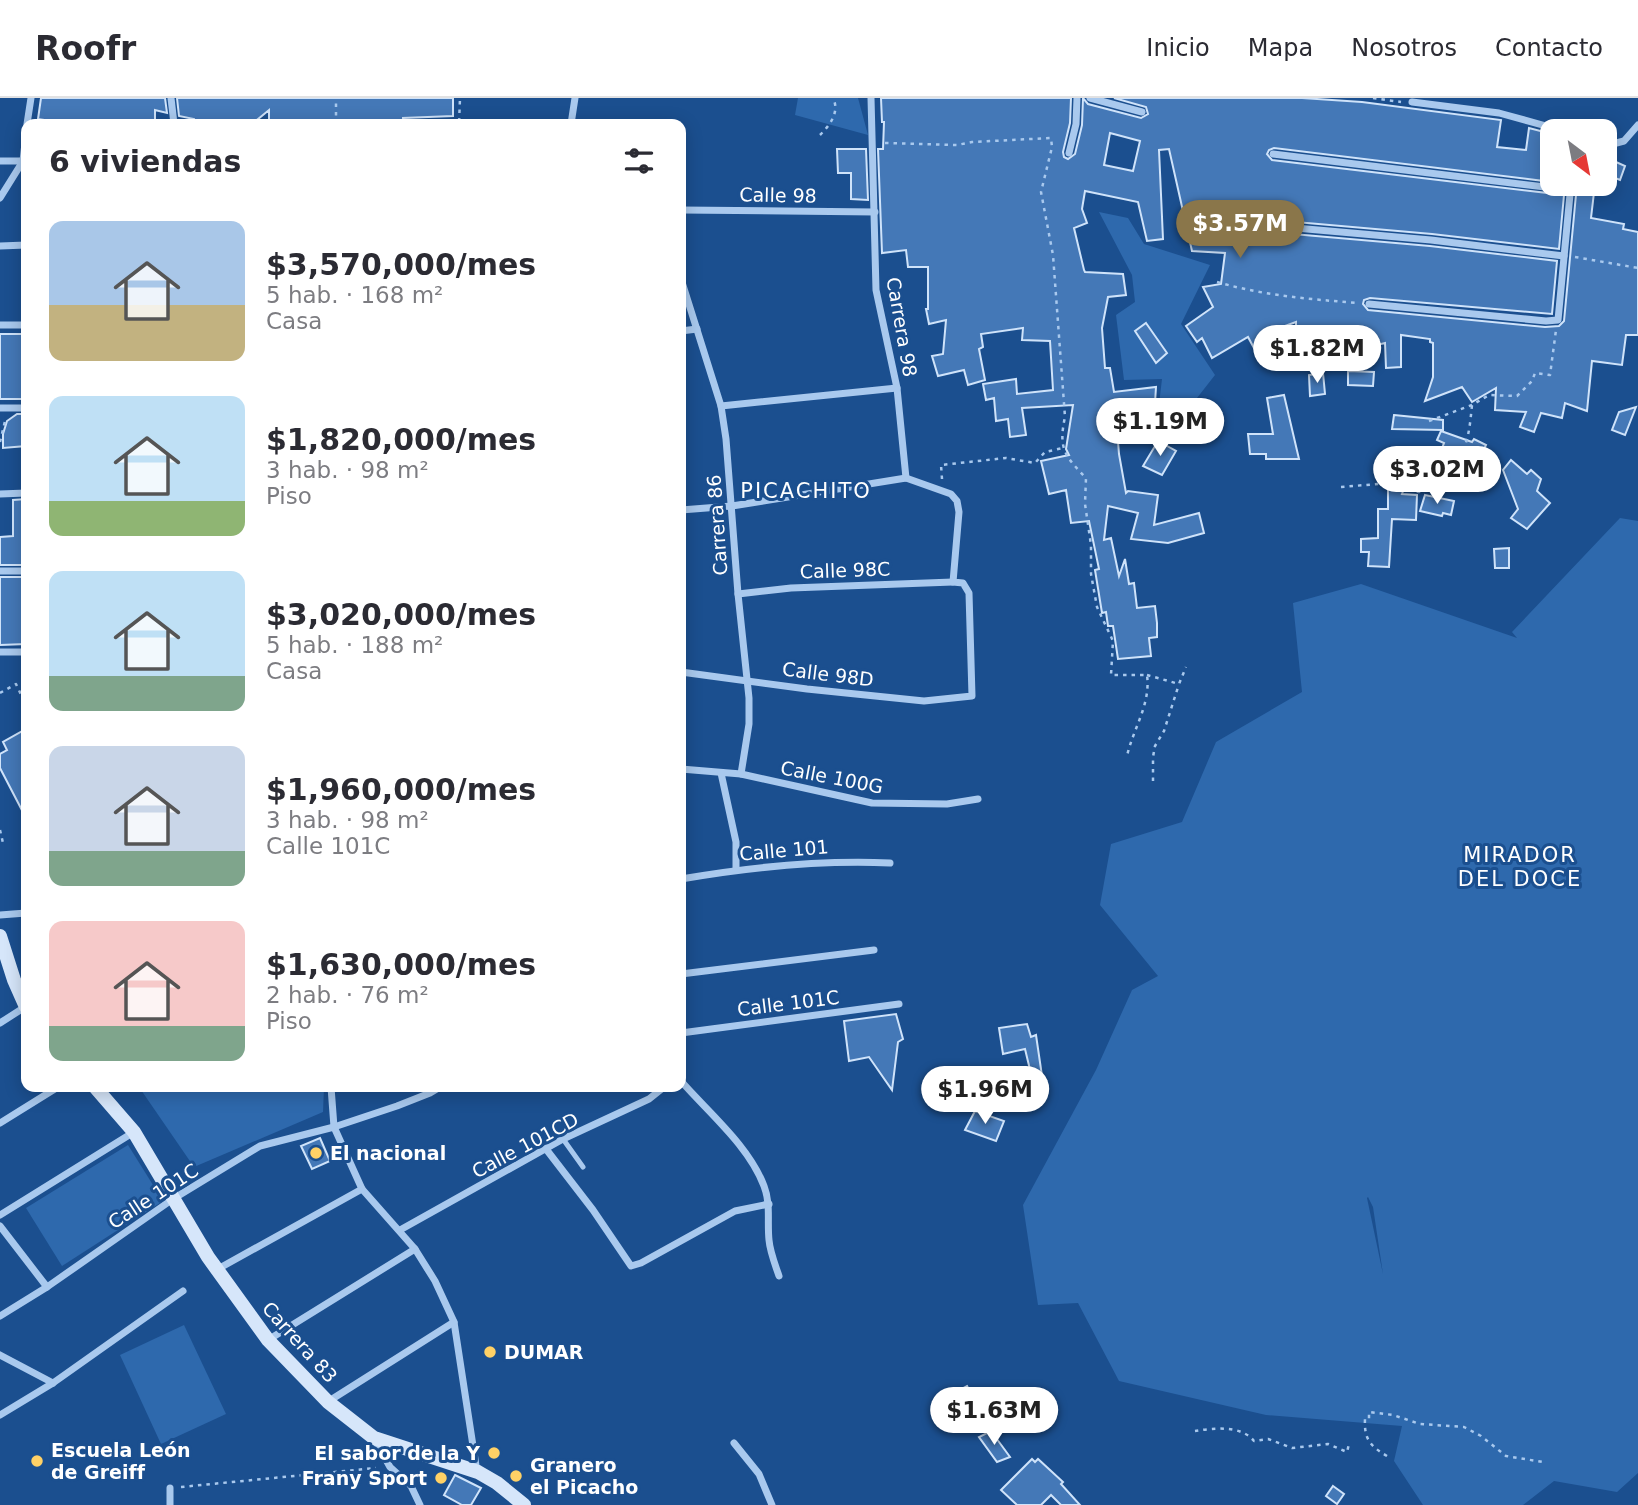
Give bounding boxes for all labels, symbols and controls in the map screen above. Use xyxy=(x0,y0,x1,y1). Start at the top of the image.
text: Roofr xyxy=(35,29,136,68)
text: Inicio xyxy=(1146,34,1210,62)
text: Mapa xyxy=(1248,34,1313,62)
text: Nosotros xyxy=(1351,34,1457,62)
text: Contacto xyxy=(1495,34,1603,62)
north arrow xyxy=(1540,119,1617,196)
map controls xyxy=(1540,119,1617,196)
icon: filters xyxy=(620,142,658,180)
text: 6 viviendas xyxy=(49,144,241,179)
street label: Calle 98 xyxy=(739,183,817,207)
pin: $3.57M xyxy=(1183,200,1297,260)
text: $3.57M xyxy=(1192,210,1288,236)
text: $3,570,000/mes xyxy=(266,247,536,282)
icon: home xyxy=(105,249,189,333)
street label: Carrera 98 xyxy=(882,275,922,379)
text: 5 hab. · 168 m² xyxy=(266,282,443,308)
text: Casa xyxy=(266,308,322,334)
pin: $1.82M xyxy=(1260,326,1374,385)
text: $1.82M xyxy=(1269,335,1365,361)
pin: $1.19M xyxy=(1103,398,1217,458)
text: $1.19M xyxy=(1112,408,1208,434)
text: $1,820,000/mes xyxy=(266,422,536,457)
icon: home xyxy=(105,424,189,508)
pin: $3.02M xyxy=(1380,446,1494,506)
text: $3.02M xyxy=(1389,456,1485,482)
text: 3 hab. · 98 m² xyxy=(266,457,429,483)
street label: Carrera 86 xyxy=(702,474,732,576)
district label: PICACHITO xyxy=(740,479,872,503)
text: Piso xyxy=(266,483,312,509)
street label: Calle 98C xyxy=(799,557,891,583)
text: $3,020,000/mes xyxy=(266,597,536,632)
icon: home xyxy=(105,599,189,683)
text: 5 hab. · 188 m² xyxy=(266,632,443,658)
street label: Calle 98D xyxy=(781,657,875,691)
text: Casa xyxy=(266,658,322,684)
street label: Calle 100G xyxy=(779,756,885,798)
text: $1,960,000/mes xyxy=(266,772,536,807)
icon: home xyxy=(105,774,189,858)
text: 3 hab. · 98 m² xyxy=(266,807,429,833)
text: Calle 101C xyxy=(266,833,390,859)
street label: Calle 101 xyxy=(738,835,830,865)
district label: MIRADOR DEL DOCE xyxy=(1458,843,1582,891)
text: $1,630,000/mes xyxy=(266,947,536,982)
icon: home xyxy=(105,949,189,1033)
text: 2 hab. · 76 m² xyxy=(266,982,429,1008)
street label: Calle 101C xyxy=(736,986,840,1020)
text: Piso xyxy=(266,1008,312,1034)
pin: $1.96M xyxy=(928,1066,1042,1126)
text: $1.96M xyxy=(937,1076,1033,1102)
street label: Calle 101CD xyxy=(468,1108,582,1182)
place label: El nacional xyxy=(330,1142,446,1164)
marker: El nacional xyxy=(308,1145,324,1161)
street label: Calle 101C xyxy=(104,1159,202,1233)
street label: Carrera 83 xyxy=(258,1297,342,1387)
place label: DUMAR xyxy=(504,1341,584,1363)
marker: DUMAR xyxy=(482,1344,498,1360)
pin: $1.63M xyxy=(937,1388,1051,1447)
text: $1.63M xyxy=(946,1397,1042,1423)
place label: Escuela León de Greiff xyxy=(51,1439,191,1483)
place label: El sabor de la Y xyxy=(314,1442,480,1464)
marker: El sabor de la Y xyxy=(486,1445,502,1461)
marker: Escuela León de Greiff xyxy=(29,1453,45,1469)
place label: Granero el Picacho xyxy=(530,1454,638,1498)
place label: Frany Sport xyxy=(302,1467,427,1489)
marker: Granero el Picacho xyxy=(508,1468,524,1484)
marker: Frany Sport xyxy=(433,1470,449,1486)

